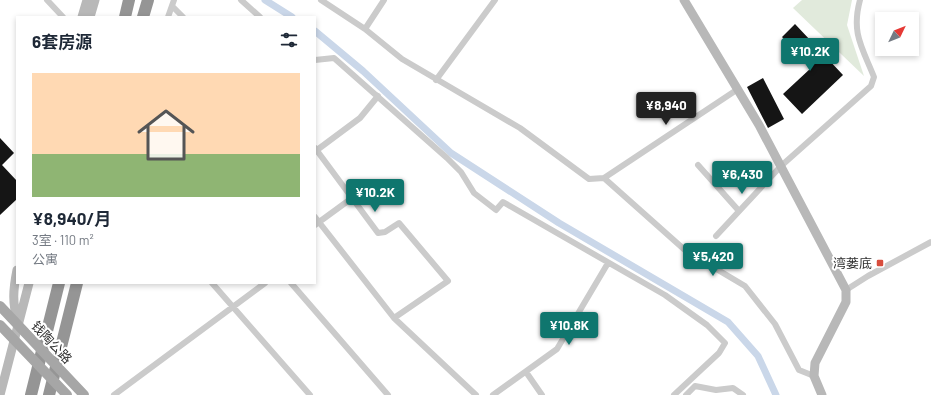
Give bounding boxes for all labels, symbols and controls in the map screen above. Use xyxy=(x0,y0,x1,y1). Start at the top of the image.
north arrow xyxy=(875,12,919,56)
map controls xyxy=(875,12,919,56)
icon: filters xyxy=(278,29,300,51)
text: 6套房源 xyxy=(32,31,92,51)
pin: ¥10.2K xyxy=(777,38,843,72)
text: ¥10.2K xyxy=(790,43,830,59)
pin: ¥8,940 xyxy=(633,92,699,126)
text: ¥8,940 xyxy=(645,97,687,113)
icon: home xyxy=(130,99,202,171)
pin: ¥6,430 xyxy=(709,161,775,195)
text: ¥6,430 xyxy=(721,166,763,182)
pin: ¥10.2K xyxy=(342,179,408,213)
text: ¥10.2K xyxy=(355,184,395,200)
text: ¥8,940/月 xyxy=(32,208,111,228)
text: 3室 · 110 m² xyxy=(32,232,94,248)
pin: ¥5,420 xyxy=(680,243,746,277)
text: ¥5,420 xyxy=(692,248,734,264)
text: 公寓 xyxy=(32,251,58,267)
place label: 湾蒌底 xyxy=(833,255,872,271)
marker: 湾蒌底 xyxy=(875,258,885,268)
pin: ¥10.8K xyxy=(536,312,602,346)
text: ¥10.8K xyxy=(549,317,589,333)
street label: 钱陶公路 xyxy=(28,318,76,366)

